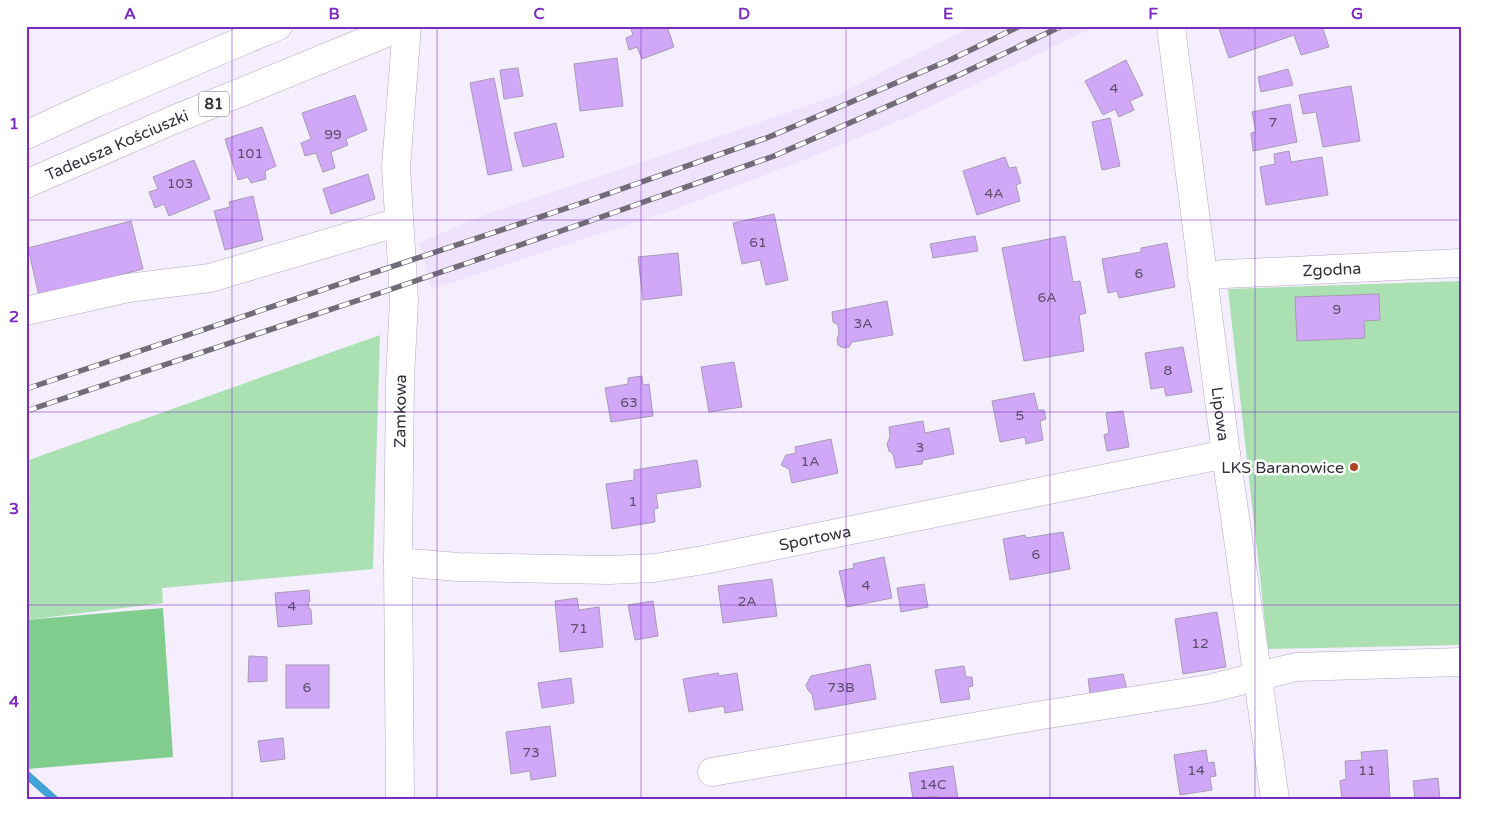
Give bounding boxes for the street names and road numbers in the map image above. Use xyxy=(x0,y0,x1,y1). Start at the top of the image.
road number: 81 xyxy=(199,92,229,116)
street label: Tadeusza Kościuszki xyxy=(43,106,192,185)
street label: Zgodna xyxy=(1302,259,1362,281)
street label: Zamkowa xyxy=(390,374,411,448)
street label: Lipowa xyxy=(1206,386,1233,442)
street label: Sportowa xyxy=(777,521,853,556)

